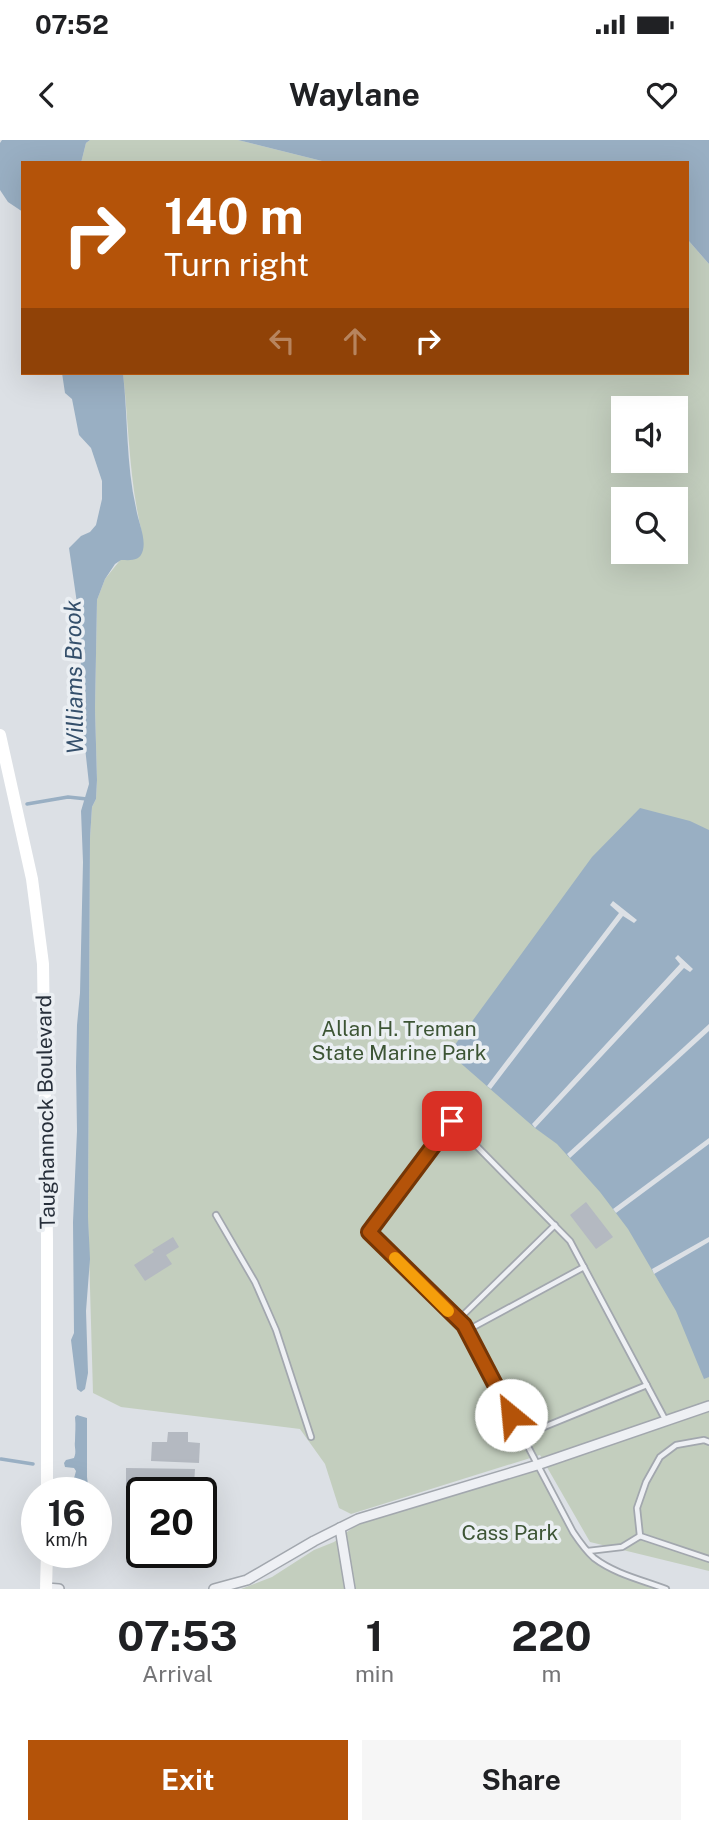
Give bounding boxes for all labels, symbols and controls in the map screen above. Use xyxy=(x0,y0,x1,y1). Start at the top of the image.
text: 07:52 xyxy=(35,9,109,40)
icon: back xyxy=(28,76,66,114)
text: Waylane xyxy=(289,76,420,113)
icon: heart xyxy=(643,76,681,114)
text: 140 m xyxy=(164,187,304,245)
icon: right xyxy=(49,189,140,280)
text: Turn right xyxy=(164,246,309,283)
icon: left xyxy=(263,322,301,360)
icon: ahead xyxy=(336,322,374,360)
icon: right xyxy=(409,322,447,360)
map controls xyxy=(611,396,688,564)
button: sound xyxy=(611,396,688,473)
button: search xyxy=(611,487,688,564)
water label: Williams Brook xyxy=(59,599,88,754)
street label: Taughannock Boulevard xyxy=(31,995,60,1229)
park label: Allan H. Treman State Marine Park xyxy=(311,1016,487,1065)
pin xyxy=(422,1091,482,1151)
icon: arrive xyxy=(433,1102,471,1140)
position arrow xyxy=(474,1378,548,1452)
speed limit sign: 20 xyxy=(126,1477,217,1568)
text: 16 xyxy=(47,1493,86,1534)
park label: Cass Park xyxy=(462,1520,559,1545)
text: km/h xyxy=(45,1529,88,1550)
text: 07:53 xyxy=(117,1611,238,1660)
text: 1 xyxy=(365,1611,383,1660)
text: 220 xyxy=(511,1611,592,1660)
text: Arrival xyxy=(142,1660,213,1687)
text: min xyxy=(355,1660,394,1687)
text: m xyxy=(541,1660,561,1687)
button: Exit xyxy=(28,1740,348,1820)
button: Share xyxy=(362,1740,681,1820)

